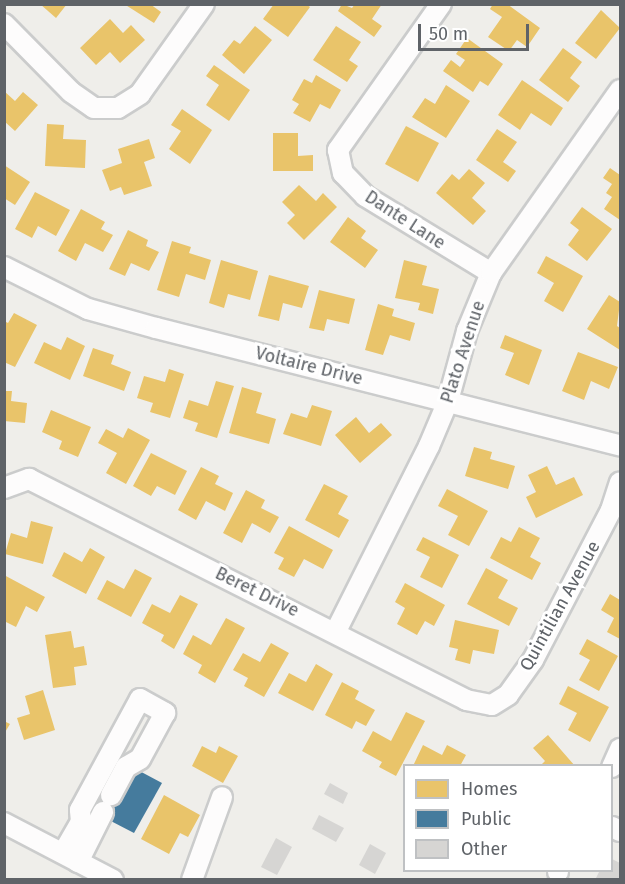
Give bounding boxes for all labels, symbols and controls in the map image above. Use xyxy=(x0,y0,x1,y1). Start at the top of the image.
scale bar xyxy=(421,12,532,50)
text: 50 m xyxy=(429,23,468,45)
street label: Dante Lane xyxy=(361,186,449,254)
street label: Plato Avenue xyxy=(436,298,490,406)
street label: Voltaire Drive xyxy=(253,342,365,390)
street label: Quintilian Avenue xyxy=(515,537,605,675)
street label: Beret Drive xyxy=(212,562,302,622)
legend xyxy=(403,764,613,872)
text: Homes xyxy=(461,778,517,800)
text: Public xyxy=(461,808,511,830)
text: Other xyxy=(461,838,507,860)

